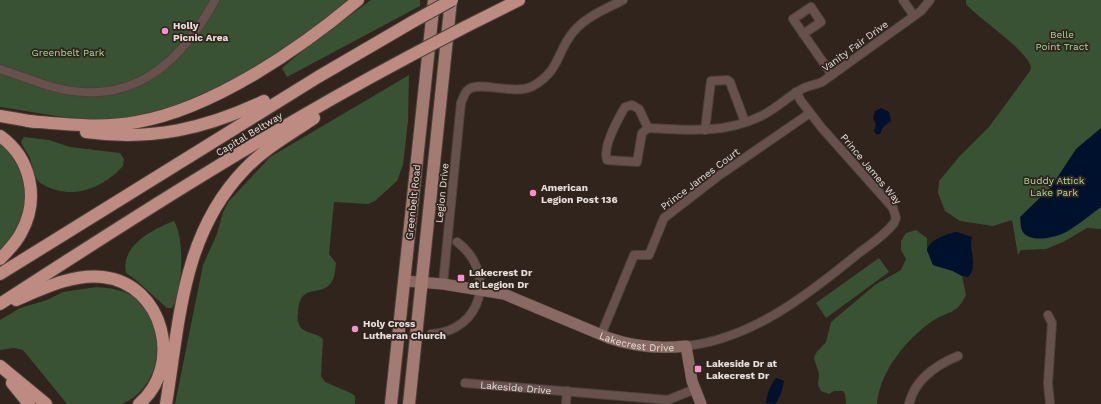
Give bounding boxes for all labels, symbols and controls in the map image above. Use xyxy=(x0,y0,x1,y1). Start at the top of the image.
street label: Vanity Fair Drive xyxy=(820,18,890,74)
place label: Holly Picnic Area xyxy=(173,20,228,43)
marker: Holly Picnic Area xyxy=(160,26,170,36)
park label: Belle Point Tract xyxy=(1036,29,1089,52)
park label: Greenbelt Park xyxy=(32,47,105,58)
street label: Capital Beltway xyxy=(214,109,285,158)
street label: Prince James Way xyxy=(838,132,904,207)
street label: Prince James Court xyxy=(658,145,742,212)
street label: Legion Drive xyxy=(433,162,451,223)
street label: Greenbelt Road xyxy=(404,164,422,240)
park label: Buddy Attick Lake Park xyxy=(1023,175,1085,198)
place label: American Legion Post 136 xyxy=(541,182,618,205)
marker: American Legion Post 136 xyxy=(528,188,538,198)
place label: Lakecrest Dr at Legion Dr xyxy=(469,267,533,290)
marker: Lakecrest Dr at Legion Dr xyxy=(456,273,466,283)
place label: Holy Cross Lutheran Church xyxy=(363,318,446,341)
marker: Holy Cross Lutheran Church xyxy=(350,324,360,334)
street label: Lakecrest Drive xyxy=(598,329,675,353)
place label: Lakeside Dr at Lakecrest Dr xyxy=(706,358,777,381)
marker: Lakeside Dr at Lakecrest Dr xyxy=(693,364,703,374)
street label: Lakeside Drive xyxy=(480,379,552,396)

